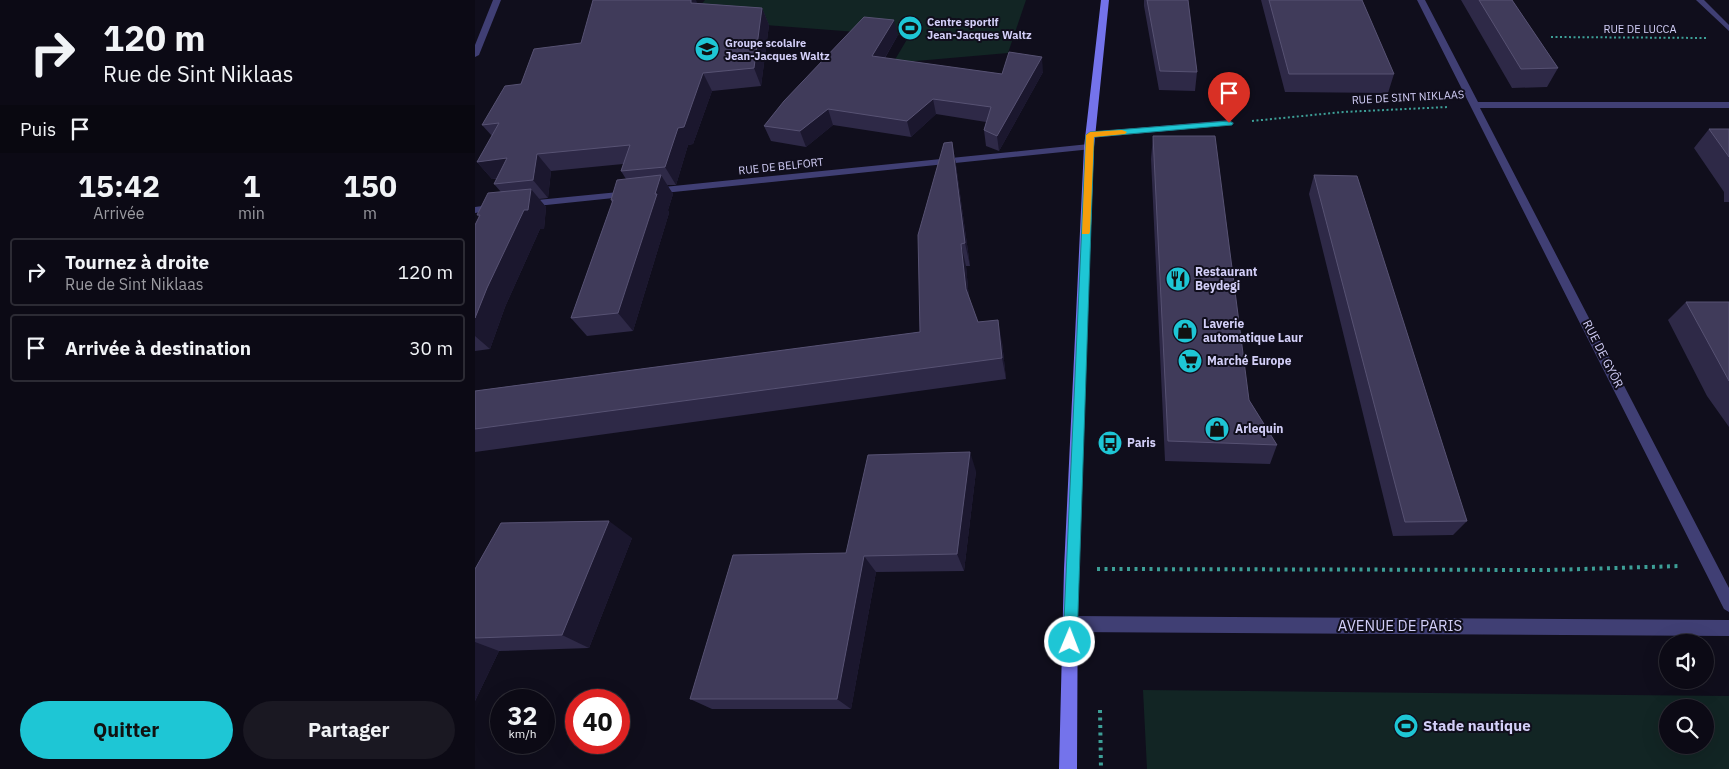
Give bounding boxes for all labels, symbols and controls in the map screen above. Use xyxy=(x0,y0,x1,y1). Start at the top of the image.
text: 120 m xyxy=(103,15,206,61)
sports icon: Centre sportif Jean-Jacques Waltz xyxy=(897,15,923,41)
place label: Centre sportif Jean-Jacques Waltz xyxy=(927,15,1032,42)
icon: right xyxy=(20,20,85,85)
street label: RUE DE LUCCA xyxy=(1604,22,1677,36)
school or university icon: Groupe scolaire Jean-Jacques Waltz xyxy=(694,36,720,62)
place label: Groupe scolaire Jean-Jacques Waltz xyxy=(725,36,830,63)
text: Rue de Sint Niklaas xyxy=(103,59,293,88)
pin xyxy=(1208,72,1250,123)
icon: arrive xyxy=(1215,79,1243,107)
street label: RUE DE SINT NIKLAAS xyxy=(1351,87,1465,107)
icon: arrive xyxy=(66,115,94,143)
text: Puis xyxy=(20,117,56,141)
street label: RUE DE BELFORT xyxy=(738,154,825,177)
text: 15:42 xyxy=(78,166,160,205)
text: 1 xyxy=(242,166,260,205)
text: 150 xyxy=(343,166,397,205)
text: Arrivée xyxy=(93,203,145,223)
text: min xyxy=(238,203,265,223)
text: m xyxy=(363,203,377,223)
text: Tournez à droite xyxy=(65,250,209,274)
icon: right xyxy=(22,258,50,286)
text: 120 m xyxy=(398,260,453,284)
place label: Restaurant Beydegi xyxy=(1195,264,1258,293)
restaurant icon: Restaurant Beydegi xyxy=(1165,266,1191,292)
text: Rue de Sint Niklaas xyxy=(65,274,203,294)
place label: Laverie automatique Laur xyxy=(1203,316,1303,345)
street label: RUE DE GYÔR xyxy=(1580,317,1627,391)
shop icon: Laverie automatique Laur xyxy=(1172,318,1198,344)
icon: arrive xyxy=(22,334,50,362)
text: Arrivée à destination xyxy=(65,336,251,360)
text: 30 m xyxy=(409,336,453,360)
supermarket icon: Marché Europe xyxy=(1177,348,1203,374)
place label: Marché Europe xyxy=(1207,353,1292,368)
shop icon: Arlequin xyxy=(1204,416,1230,442)
place label: Arlequin xyxy=(1235,421,1283,436)
bus stop icon: Paris xyxy=(1097,430,1123,456)
place label: Paris xyxy=(1127,435,1156,450)
position arrow xyxy=(1043,615,1095,667)
street label: AVENUE DE PARIS xyxy=(1338,616,1462,635)
map controls xyxy=(1659,634,1714,754)
button: sound xyxy=(1659,634,1714,689)
speed limit sign: 40 xyxy=(565,689,630,754)
text: 32 xyxy=(507,699,538,732)
button: search xyxy=(1659,699,1714,754)
button: Quitter xyxy=(20,701,233,759)
button: Partager xyxy=(243,701,455,759)
sports icon: Stade nautique xyxy=(1393,713,1419,739)
place label: Stade nautique xyxy=(1423,716,1531,735)
text: km/h xyxy=(508,726,537,741)

